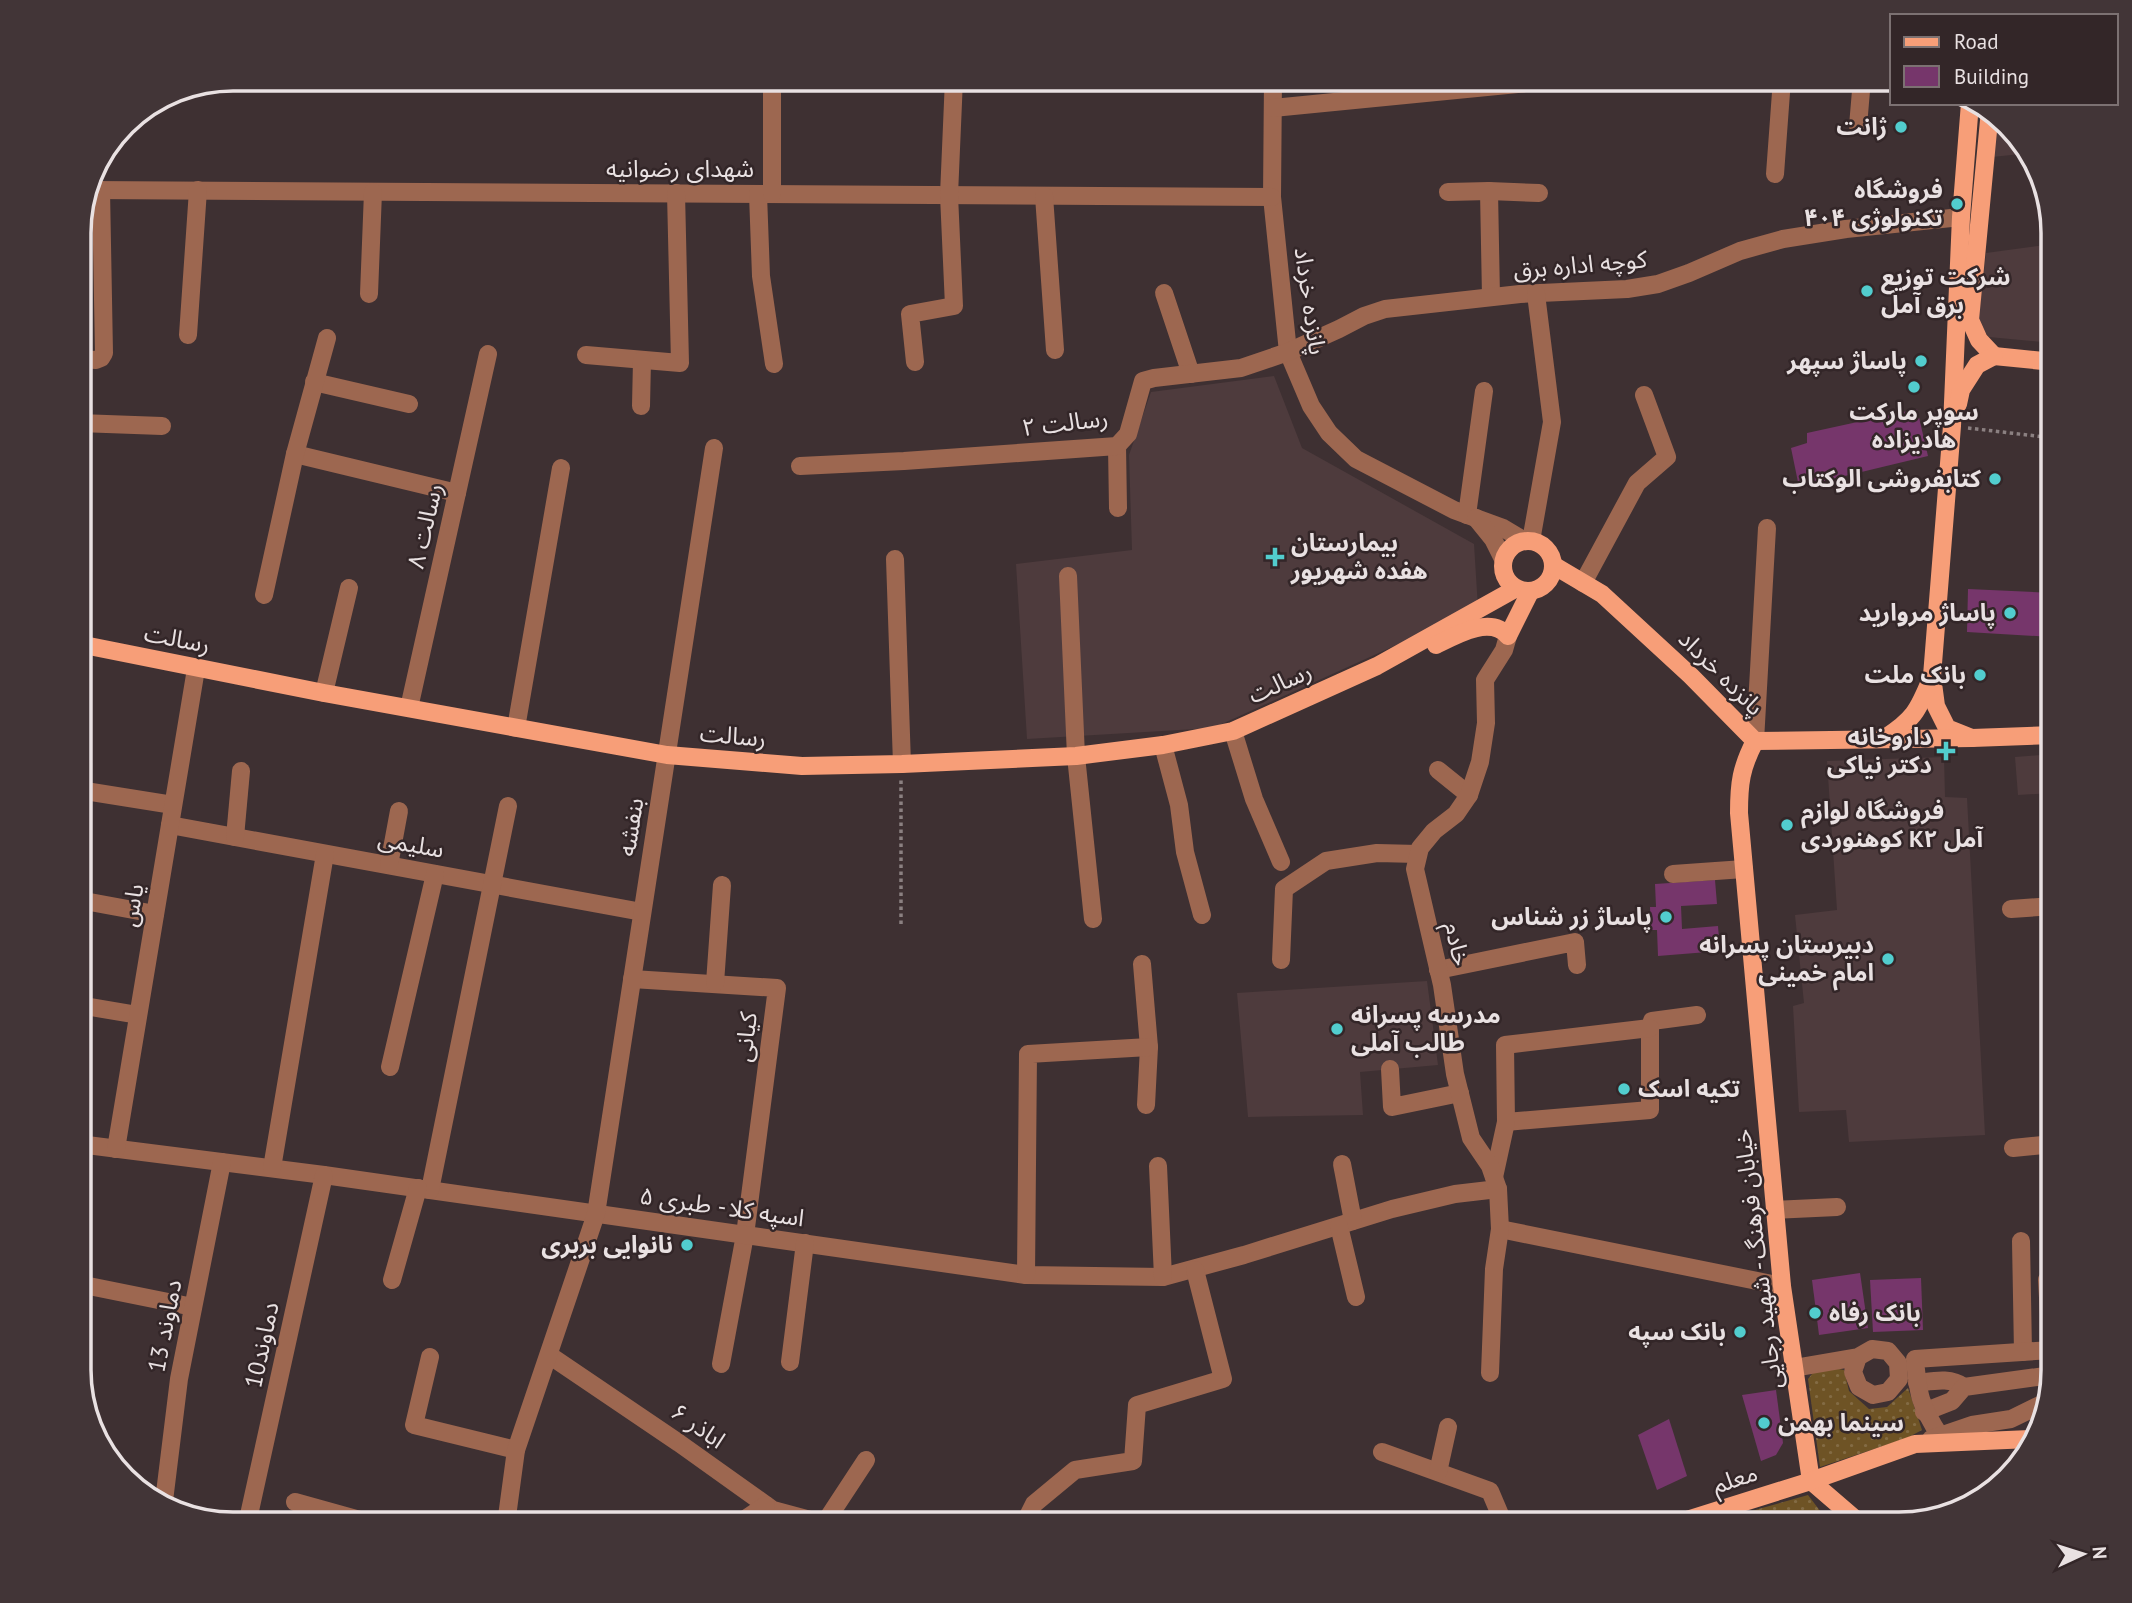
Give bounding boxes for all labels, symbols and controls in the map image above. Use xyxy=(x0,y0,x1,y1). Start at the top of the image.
legend xyxy=(1890,14,2118,105)
text: Road xyxy=(1954,28,1998,55)
text: Building xyxy=(1954,63,2029,90)
place label: ژانت xyxy=(1836,111,1887,142)
marker: ژانت xyxy=(1893,119,1909,135)
street label: شهدای رضوانیه xyxy=(606,153,754,184)
place label: فروشگاه تکنولوژی ۴۰۴ xyxy=(1804,174,1943,233)
marker: فروشگاه تکنولوژی ۴۰۴ xyxy=(1949,196,1965,212)
street label: کوچه اداره برق xyxy=(1512,243,1649,286)
street label: پانزده خرداد xyxy=(1287,245,1333,357)
place label: شرکت توزیع برق آمل xyxy=(1881,261,2011,320)
marker: شرکت توزیع برق آمل xyxy=(1859,283,1875,299)
place label: پاساژ سپهر xyxy=(1786,345,1907,377)
marker: پاساژ سپهر xyxy=(1913,353,1929,369)
marker: سوپر مارکت هادیزاده xyxy=(1906,379,1922,395)
place label: سوپر مارکت هادیزاده xyxy=(1849,396,1979,455)
street label: رسالت ۲ xyxy=(1020,402,1110,443)
place label: کتابفروشی الوکتاب xyxy=(1782,463,1982,494)
marker: کتابفروشی الوکتاب xyxy=(1987,471,2003,487)
street label: رسالت ۸ xyxy=(400,480,449,572)
place label: بیمارستان هفده شهریور xyxy=(1290,527,1428,586)
marker: بیمارستان هفده شهریور xyxy=(1265,547,1285,567)
place label: پاساژ مروارید xyxy=(1859,597,1996,629)
marker: پاساژ مروارید xyxy=(2002,605,2018,621)
street label: رسالت xyxy=(142,617,213,660)
street label: پانزده خرداد xyxy=(1672,623,1771,722)
street label: رسالت xyxy=(1243,655,1316,710)
place label: بانک ملت xyxy=(1865,659,1966,690)
marker: بانک ملت xyxy=(1972,667,1988,683)
street label: رسالت xyxy=(699,717,767,754)
place label: داروخانه دکتر نیاکی xyxy=(1827,721,1932,780)
marker: داروخانه دکتر نیاکی xyxy=(1938,743,1954,759)
place label: فروشگاه لوازم کوهنوردی K۲ آمل xyxy=(1801,795,1984,854)
street label: بنفشه xyxy=(611,796,650,858)
marker: فروشگاه لوازم کوهنوردی K۲ آمل xyxy=(1779,817,1795,833)
street label: سلیمی xyxy=(376,822,447,865)
street label: یاس xyxy=(112,881,151,929)
place label: پاساژ زر شناس xyxy=(1491,901,1652,933)
marker: پاساژ زر شناس xyxy=(1658,909,1674,925)
street label: خادم xyxy=(1434,919,1478,970)
place label: دبیرستان پسرانه امام خمینی xyxy=(1699,929,1874,991)
marker: دبیرستان پسرانه امام خمینی xyxy=(1880,951,1896,967)
place label: مدرسه پسرانه طالب آملی xyxy=(1351,999,1501,1058)
street label: کیانی xyxy=(727,1009,764,1064)
marker: مدرسه پسرانه طالب آملی xyxy=(1329,1021,1345,1037)
place label: تکیه اسک xyxy=(1638,1073,1741,1104)
marker: تکیه اسک xyxy=(1616,1081,1632,1097)
street label: خیابان فرهنگ - شهید رجایی xyxy=(1726,1127,1789,1391)
street label: اسپه کلا - طبری ۵ xyxy=(638,1180,806,1234)
place label: نانوایی بربری xyxy=(541,1229,673,1260)
marker: نانوایی بربری xyxy=(679,1237,695,1253)
street label: دماوند 13 xyxy=(140,1277,189,1375)
place label: بانک رفاه xyxy=(1829,1297,1921,1328)
street label: دماوند10 xyxy=(237,1299,286,1391)
marker: بانک رفاه xyxy=(1807,1305,1823,1321)
place label: بانک سپه xyxy=(1628,1316,1726,1348)
marker: بانک سپه xyxy=(1732,1324,1748,1340)
street label: اباذر ۶ xyxy=(665,1396,732,1455)
place label: سینما بهمن xyxy=(1778,1407,1904,1438)
marker: سینما بهمن xyxy=(1756,1415,1772,1431)
street label: معلم xyxy=(1708,1457,1762,1502)
north arrow xyxy=(2048,1519,2118,1589)
text: N xyxy=(2088,1546,2112,1560)

